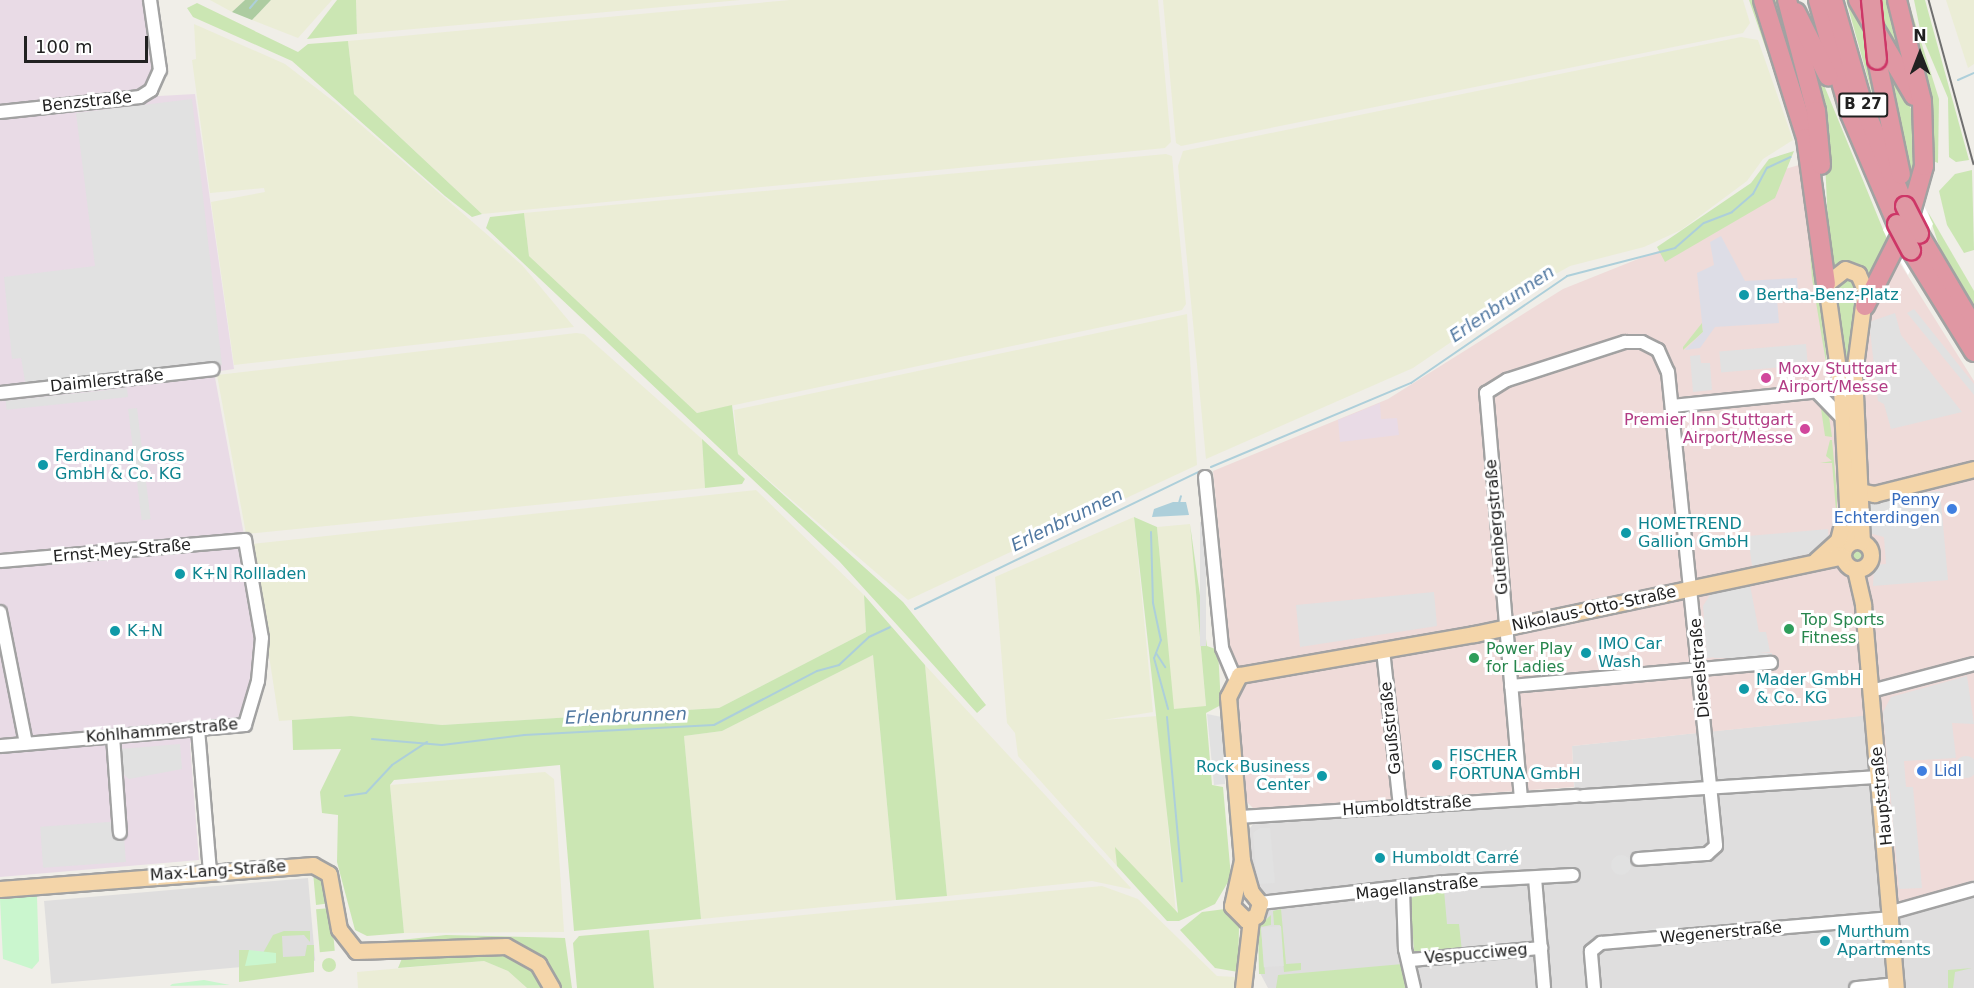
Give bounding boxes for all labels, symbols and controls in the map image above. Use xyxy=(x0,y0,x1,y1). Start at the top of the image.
scale bar xyxy=(27,24,152,62)
north arrow xyxy=(1890,24,1950,84)
text: N xyxy=(1913,26,1927,45)
text: 100 m xyxy=(35,36,93,57)
street label: Benzstraße xyxy=(41,88,133,116)
road number: B 27 xyxy=(1838,93,1888,117)
water label: Erlenbrunnen xyxy=(1445,261,1559,347)
place label: Bertha-Benz-Platz xyxy=(1756,285,1899,305)
marker: Bertha-Benz-Platz xyxy=(1737,288,1751,302)
place label: Moxy Stuttgart Airport/Messe xyxy=(1778,359,1897,397)
street label: Daimlerstraße xyxy=(49,365,165,397)
marker: Moxy Stuttgart Airport/Messe xyxy=(1759,371,1773,385)
place label: Premier Inn Stuttgart Airport/Messe xyxy=(1624,410,1793,448)
marker: Premier Inn Stuttgart Airport/Messe xyxy=(1798,422,1812,436)
place label: Ferdinand Gross GmbH & Co. KG xyxy=(55,446,184,484)
marker: Ferdinand Gross GmbH & Co. KG xyxy=(36,458,50,472)
street label: Gutenbergstraße xyxy=(1482,458,1512,596)
water label: Erlenbrunnen xyxy=(1008,484,1126,556)
place label: Penny Echterdingen xyxy=(1834,490,1940,528)
marker: Penny Echterdingen xyxy=(1945,502,1959,516)
place label: HOMETREND Gallion GmbH xyxy=(1638,514,1749,552)
marker: HOMETREND Gallion GmbH xyxy=(1619,526,1633,540)
street label: Ernst-Mey-Straße xyxy=(52,535,192,567)
place label: K+N Rollladen xyxy=(192,564,306,584)
marker: K+N Rollladen xyxy=(173,567,187,581)
street label: Nikolaus-Otto-Straße xyxy=(1510,582,1678,636)
place label: Top Sports Fitness xyxy=(1801,610,1884,648)
street label: Dieselstraße xyxy=(1686,617,1714,719)
place label: K+N xyxy=(127,621,163,641)
marker: Top Sports Fitness xyxy=(1782,622,1796,636)
marker: K+N xyxy=(108,624,122,638)
place label: IMO Car Wash xyxy=(1598,634,1662,672)
place label: Power Play for Ladies xyxy=(1486,639,1573,677)
marker: IMO Car Wash xyxy=(1579,646,1593,660)
marker: Power Play for Ladies xyxy=(1467,651,1481,665)
place label: Mader GmbH & Co. KG xyxy=(1756,670,1861,708)
street label: Gaußstraße xyxy=(1377,681,1405,775)
marker: Mader GmbH & Co. KG xyxy=(1737,682,1751,696)
water label: Erlenbrunnen xyxy=(565,703,687,729)
street label: Kohlhammerstraße xyxy=(85,715,239,747)
place label: FISCHER FORTUNA GmbH xyxy=(1449,746,1580,784)
street label: Hauptstraße xyxy=(1867,746,1897,846)
place label: Rock Business Center xyxy=(1196,757,1310,795)
marker: FISCHER FORTUNA GmbH xyxy=(1430,758,1444,772)
place label: Lidl xyxy=(1934,761,1962,781)
marker: Lidl xyxy=(1915,764,1929,778)
marker: Rock Business Center xyxy=(1315,769,1329,783)
street label: Humboldtstraße xyxy=(1342,792,1472,820)
place label: Humboldt Carré xyxy=(1392,848,1519,868)
marker: Humboldt Carré xyxy=(1373,851,1387,865)
street label: Max-Lang-Straße xyxy=(149,857,287,885)
street label: Magellanstraße xyxy=(1355,872,1479,904)
street label: Wegenerstraße xyxy=(1659,918,1783,948)
place label: Murthum Apartments xyxy=(1837,922,1931,960)
marker: Murthum Apartments xyxy=(1818,934,1832,948)
street label: Vespucciweg xyxy=(1424,940,1528,968)

